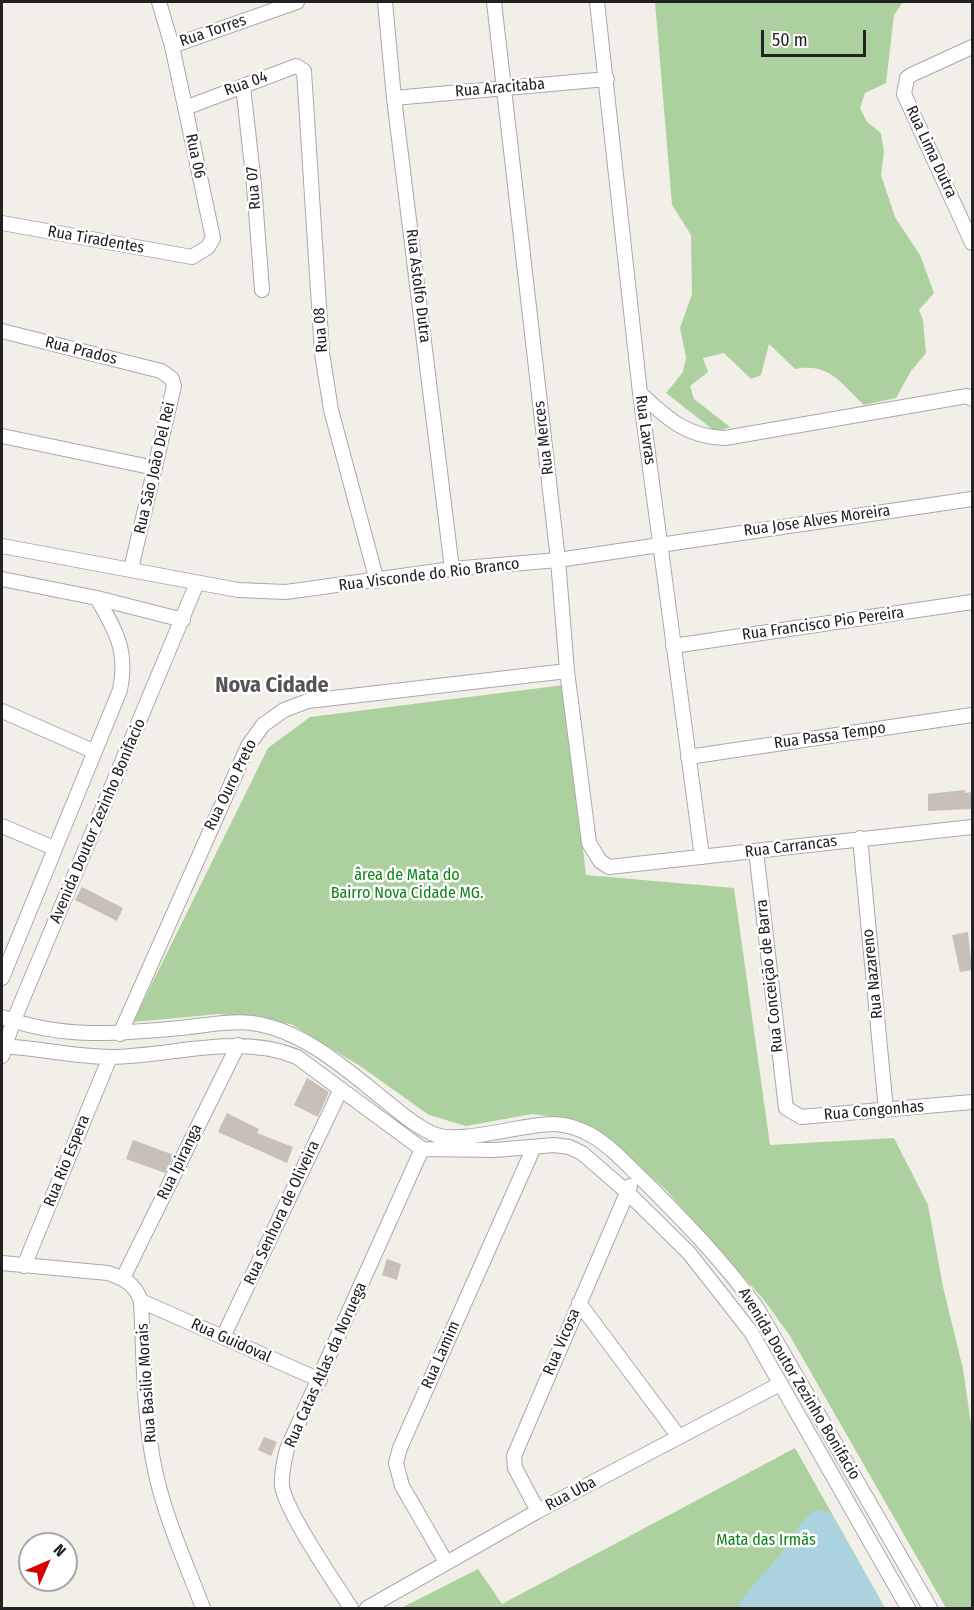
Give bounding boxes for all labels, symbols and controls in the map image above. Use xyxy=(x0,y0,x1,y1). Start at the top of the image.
street label: Rua Torres xyxy=(177,11,249,51)
scale bar xyxy=(764,18,869,56)
text: 50 m xyxy=(772,29,808,51)
street label: Rua 04 xyxy=(222,67,270,101)
street label: Rua Aracitaba xyxy=(454,75,546,101)
street label: Rua Lima Dutra xyxy=(901,103,961,201)
street label: Rua 06 xyxy=(181,132,209,180)
street label: Rua 07 xyxy=(243,166,265,210)
street label: Rua Tiradentes xyxy=(46,222,146,258)
street label: Rua Astolfo Dutra xyxy=(402,228,434,344)
street label: Rua 08 xyxy=(310,307,332,353)
street label: Rua Prados xyxy=(43,333,119,369)
street label: Rua Lavras xyxy=(631,394,659,466)
street label: Rua São João Del Rei xyxy=(130,400,180,536)
street label: Rua Merces xyxy=(530,400,558,476)
street label: Rua Jose Alves Moreira xyxy=(742,501,892,541)
street label: Rua Visconde do Rio Branco xyxy=(337,554,521,596)
street label: Rua Francisco Pio Pereira xyxy=(741,603,905,645)
district label: Nova Cidade xyxy=(215,673,329,699)
street label: Avenida Doutor Zezinho Bonifacio xyxy=(46,716,150,926)
street label: Rua Passa Tempo xyxy=(773,719,887,753)
street label: Rua Ouro Preto xyxy=(201,736,261,834)
street label: Rua Carrancas xyxy=(744,832,838,862)
park label: ârea de Mata do Bairro Nova Cidade MG. xyxy=(331,866,483,904)
street label: Rua Conceição de Barra xyxy=(752,898,788,1054)
street label: Rua Nazareno xyxy=(859,928,887,1020)
street label: Rua Congonhas xyxy=(823,1097,925,1125)
street label: Rua Rio Espera xyxy=(40,1112,94,1210)
street label: Rua Ipiranga xyxy=(153,1121,207,1203)
street label: Rua Senhora de Oliveira xyxy=(240,1138,324,1288)
street label: Rua Catas Atlas da Noruega xyxy=(281,1279,371,1451)
street label: Avenida Doutor Zezinho Bonifacio xyxy=(734,1285,864,1483)
street label: Rua Vicosa xyxy=(539,1306,585,1378)
street label: Rua Guidoval xyxy=(188,1315,274,1367)
street label: Rua Lamim xyxy=(418,1318,464,1392)
street label: Rua Basilio Morais xyxy=(133,1322,161,1444)
street label: Rua Uba xyxy=(543,1473,599,1515)
park label: Mata das Irmãs xyxy=(716,1531,816,1551)
north arrow xyxy=(18,1532,78,1592)
text: N xyxy=(50,1540,70,1560)

